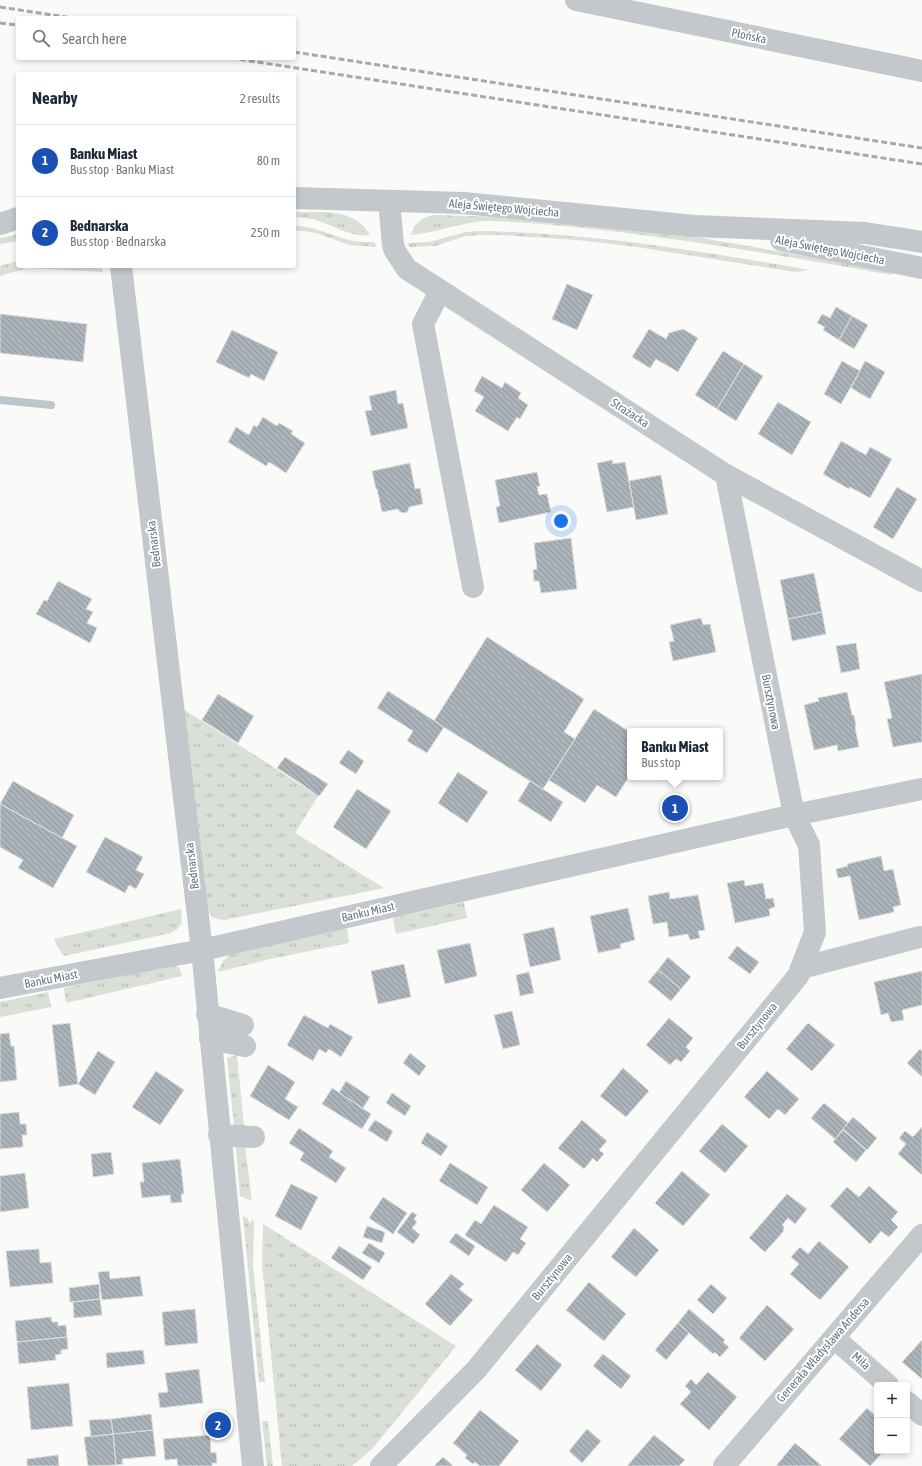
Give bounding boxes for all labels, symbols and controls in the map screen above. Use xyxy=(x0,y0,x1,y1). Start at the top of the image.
search box xyxy=(16,16,296,60)
street label: Płońska xyxy=(730,25,768,47)
icon: search xyxy=(30,27,52,49)
text: Search here xyxy=(62,30,127,47)
text: Nearby xyxy=(32,88,78,108)
text: 2 results xyxy=(240,91,280,106)
text: Banku Miast xyxy=(70,145,137,162)
text: 1 xyxy=(42,153,48,168)
text: 80 m xyxy=(257,153,280,168)
text: Bus stop · Banku Miast xyxy=(70,162,174,177)
street label: Aleja Świętego Wojciecha xyxy=(448,196,560,220)
text: Bednarska xyxy=(70,217,129,234)
text: 2 xyxy=(42,225,48,240)
text: 250 m xyxy=(251,225,280,240)
street label: Aleja Świętego Wojciecha xyxy=(774,233,886,267)
text: Bus stop · Bednarska xyxy=(70,234,166,249)
street label: Strażacka xyxy=(608,396,652,430)
your location xyxy=(551,511,571,531)
street label: Bednarska xyxy=(144,520,164,568)
street label: Bursztynowa xyxy=(759,673,783,731)
popup xyxy=(627,728,723,780)
text: Banku Miast xyxy=(641,738,709,755)
text: Bus stop xyxy=(641,755,681,770)
pin: 1 xyxy=(662,793,688,823)
street label: Bednarska xyxy=(182,842,202,890)
street label: Banku Miast xyxy=(340,899,396,925)
street label: Banku Miast xyxy=(23,967,79,991)
street label: Bursztynowa xyxy=(734,1000,780,1052)
street label: Bursztynowa xyxy=(529,1251,575,1303)
street label: Generała Władysława Andersa xyxy=(774,1295,872,1405)
street label: Miła xyxy=(849,1349,873,1373)
map controls xyxy=(874,1382,910,1454)
button: + xyxy=(874,1382,910,1418)
pin: 2 xyxy=(205,1410,231,1440)
button: − xyxy=(874,1418,910,1454)

